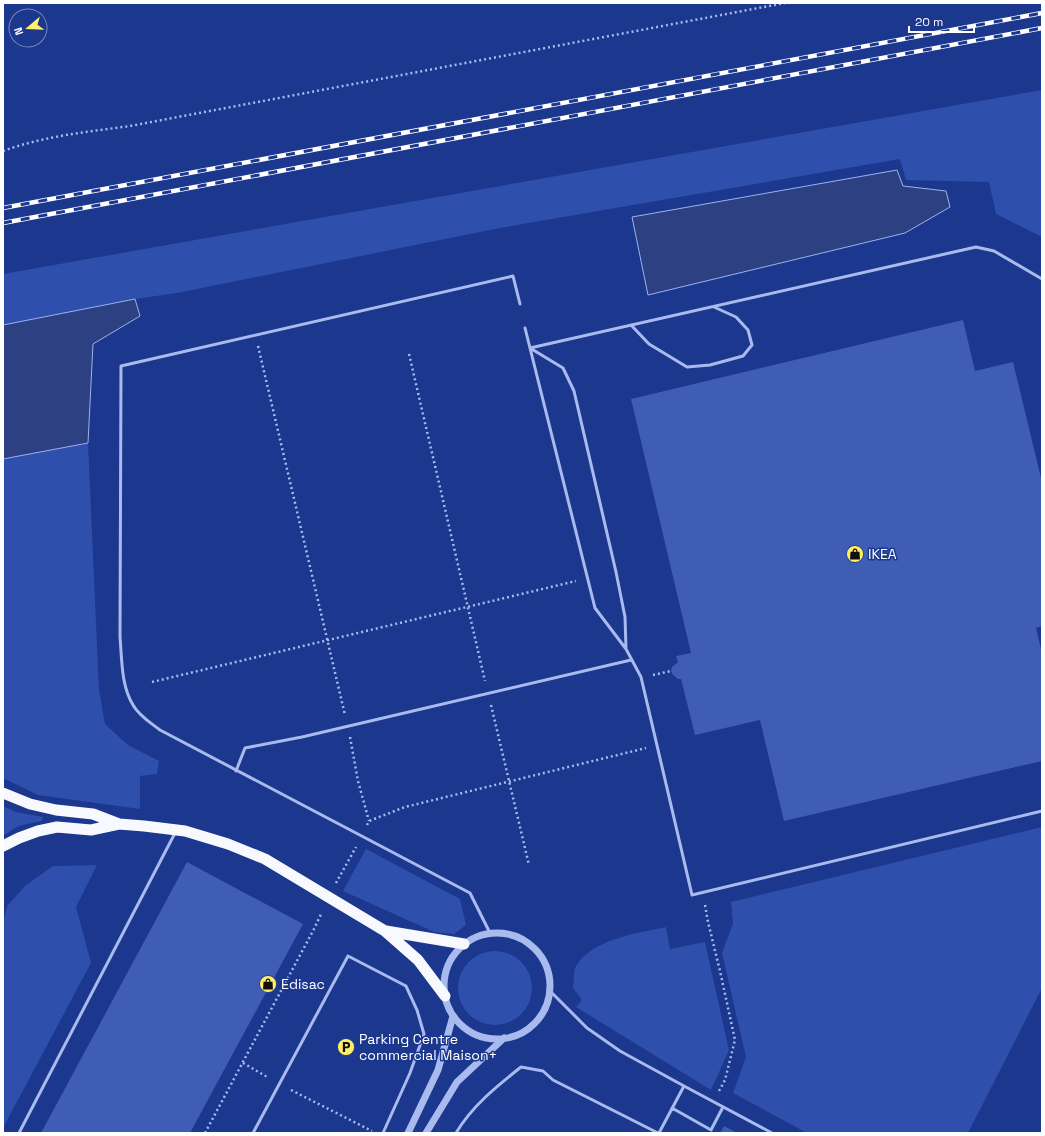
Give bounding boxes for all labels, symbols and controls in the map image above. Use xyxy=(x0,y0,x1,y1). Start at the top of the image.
north arrow xyxy=(8,8,48,48)
scale bar xyxy=(909,8,974,34)
text: 20 m xyxy=(915,14,943,30)
text: N xyxy=(11,25,26,37)
shop icon: IKEA xyxy=(845,544,865,564)
place label: IKEA xyxy=(868,545,897,563)
shop icon: Edisac xyxy=(258,974,278,994)
place label: Edisac xyxy=(281,975,325,993)
place label: Parking Centre commercial Maison+ xyxy=(359,1030,497,1064)
parking icon: Parking Centre commercial Maison+ xyxy=(336,1037,356,1057)

